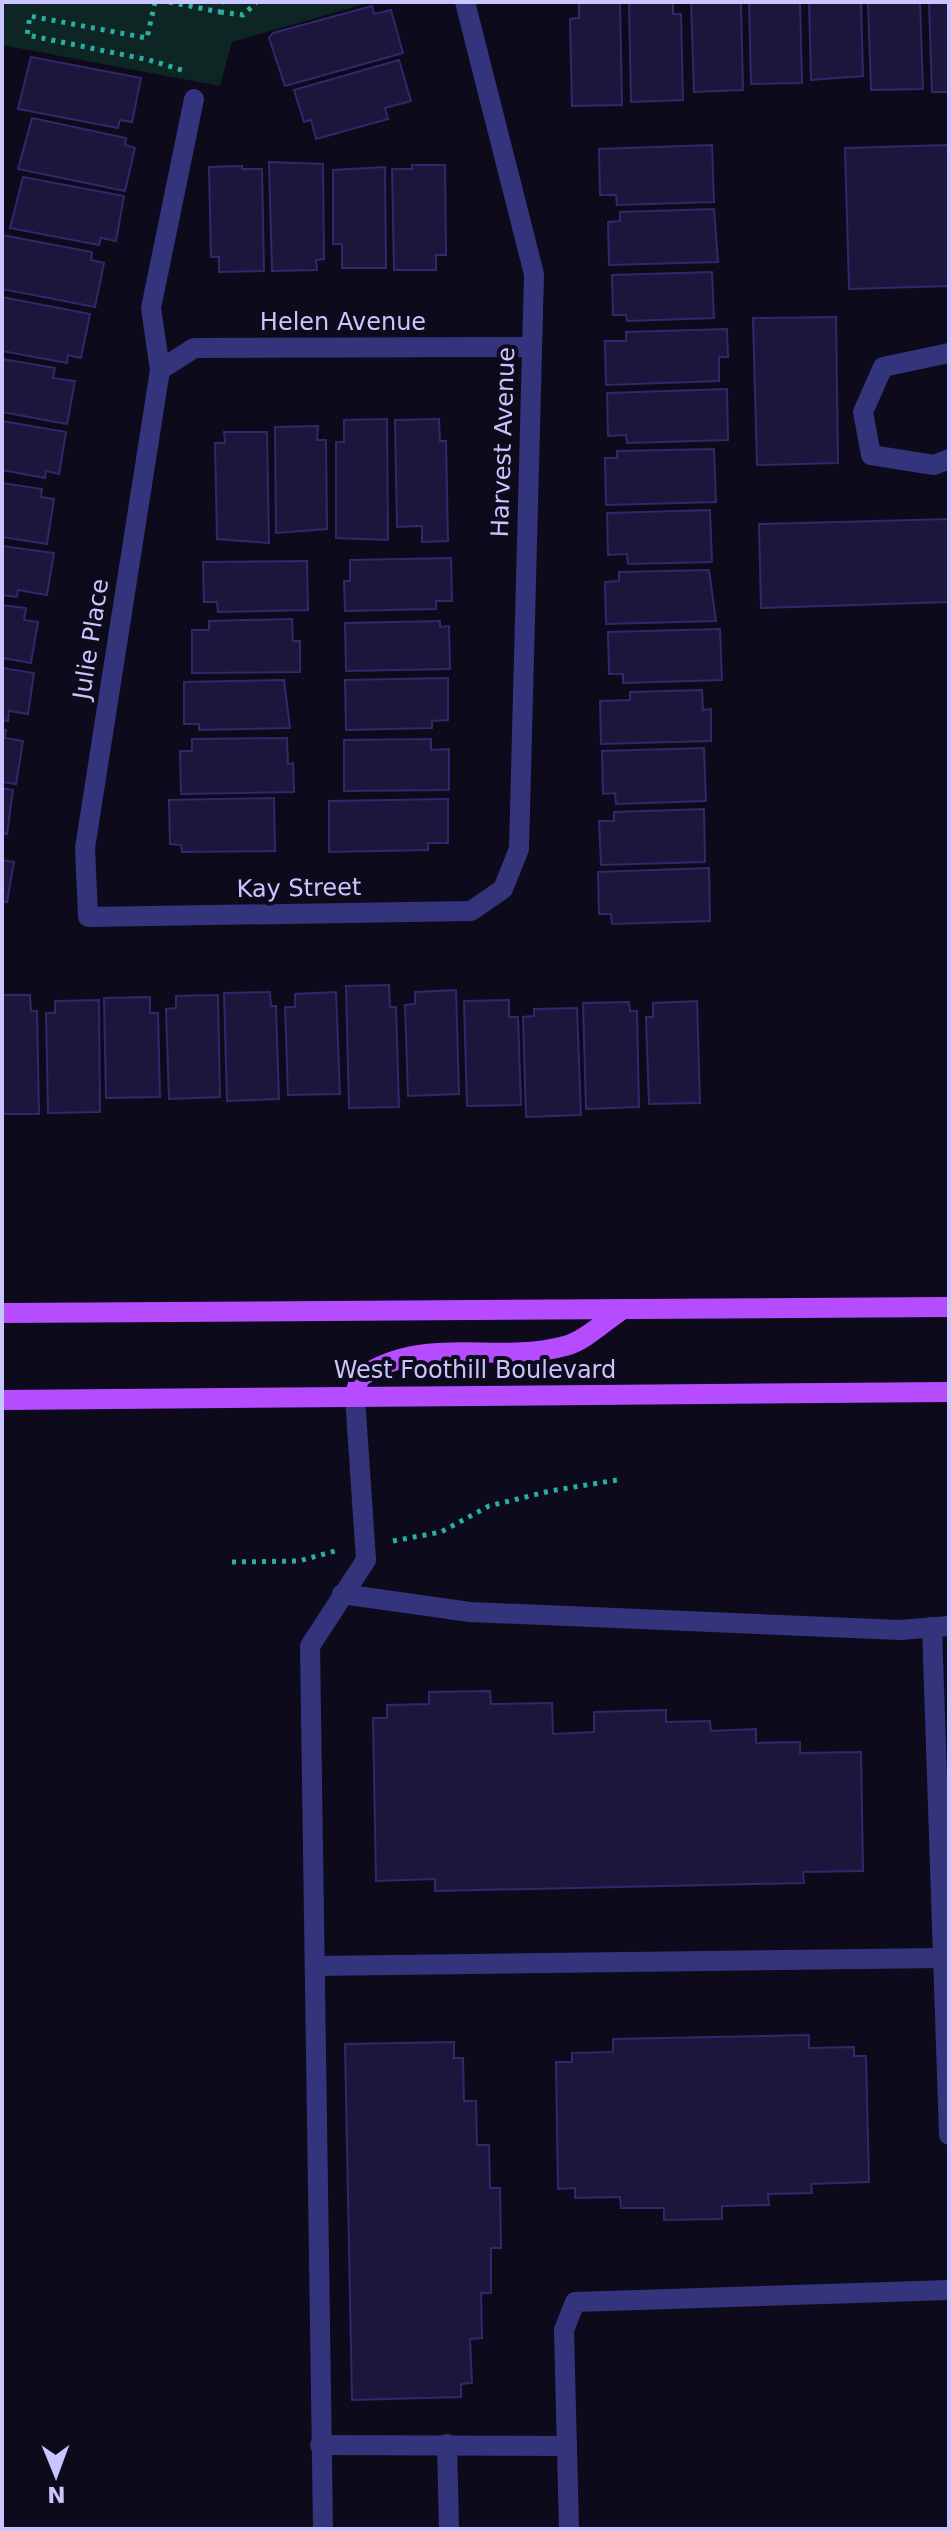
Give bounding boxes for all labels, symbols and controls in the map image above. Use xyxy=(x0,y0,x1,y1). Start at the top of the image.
street label: Helen Avenue xyxy=(260,308,426,336)
street label: Harvest Avenue xyxy=(486,346,520,538)
street label: Julie Place xyxy=(67,577,114,703)
street label: Kay Street xyxy=(236,873,362,903)
street label: West Foothill Boulevard xyxy=(334,1356,616,1384)
north arrow xyxy=(16,2435,96,2515)
text: N xyxy=(47,2482,66,2507)

